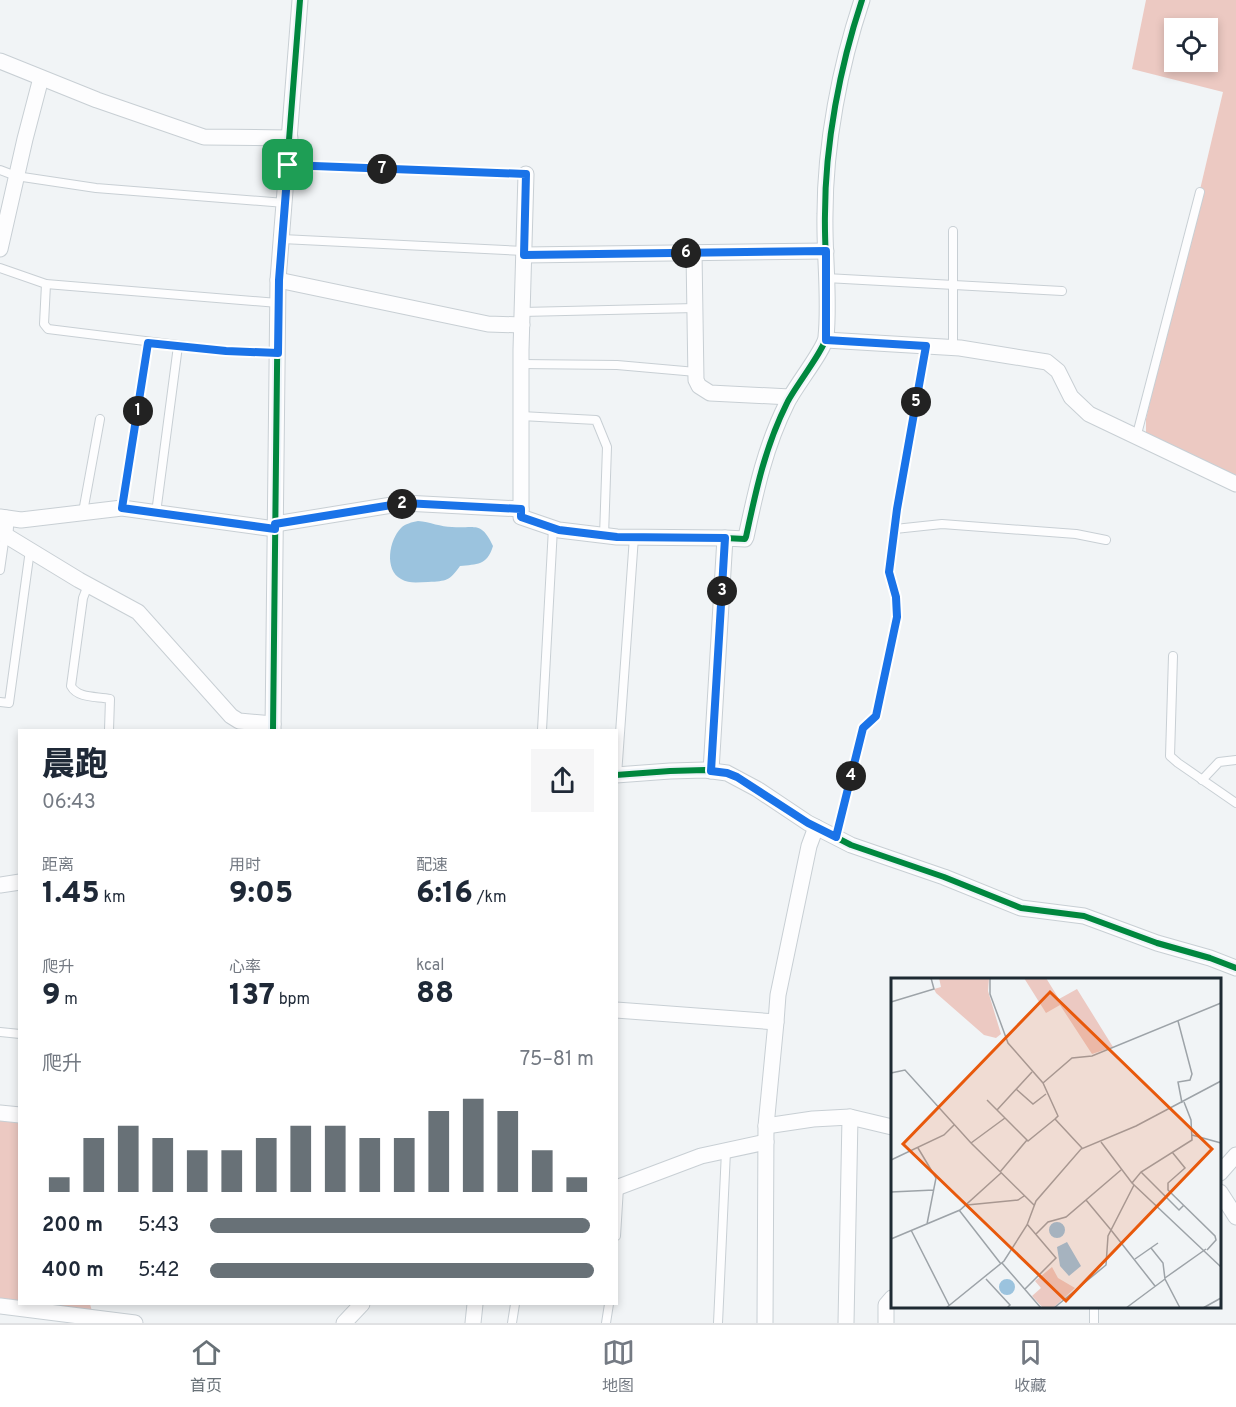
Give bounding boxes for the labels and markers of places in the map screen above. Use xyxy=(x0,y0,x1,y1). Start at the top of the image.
pin xyxy=(262,139,313,190)
pin: 7 xyxy=(367,154,397,184)
pin: 6 xyxy=(671,238,701,268)
pin: 5 xyxy=(901,387,931,417)
pin: 1 xyxy=(123,396,153,426)
pin: 2 xyxy=(387,489,417,519)
pin: 3 xyxy=(707,576,737,606)
pin: 4 xyxy=(836,761,866,791)

